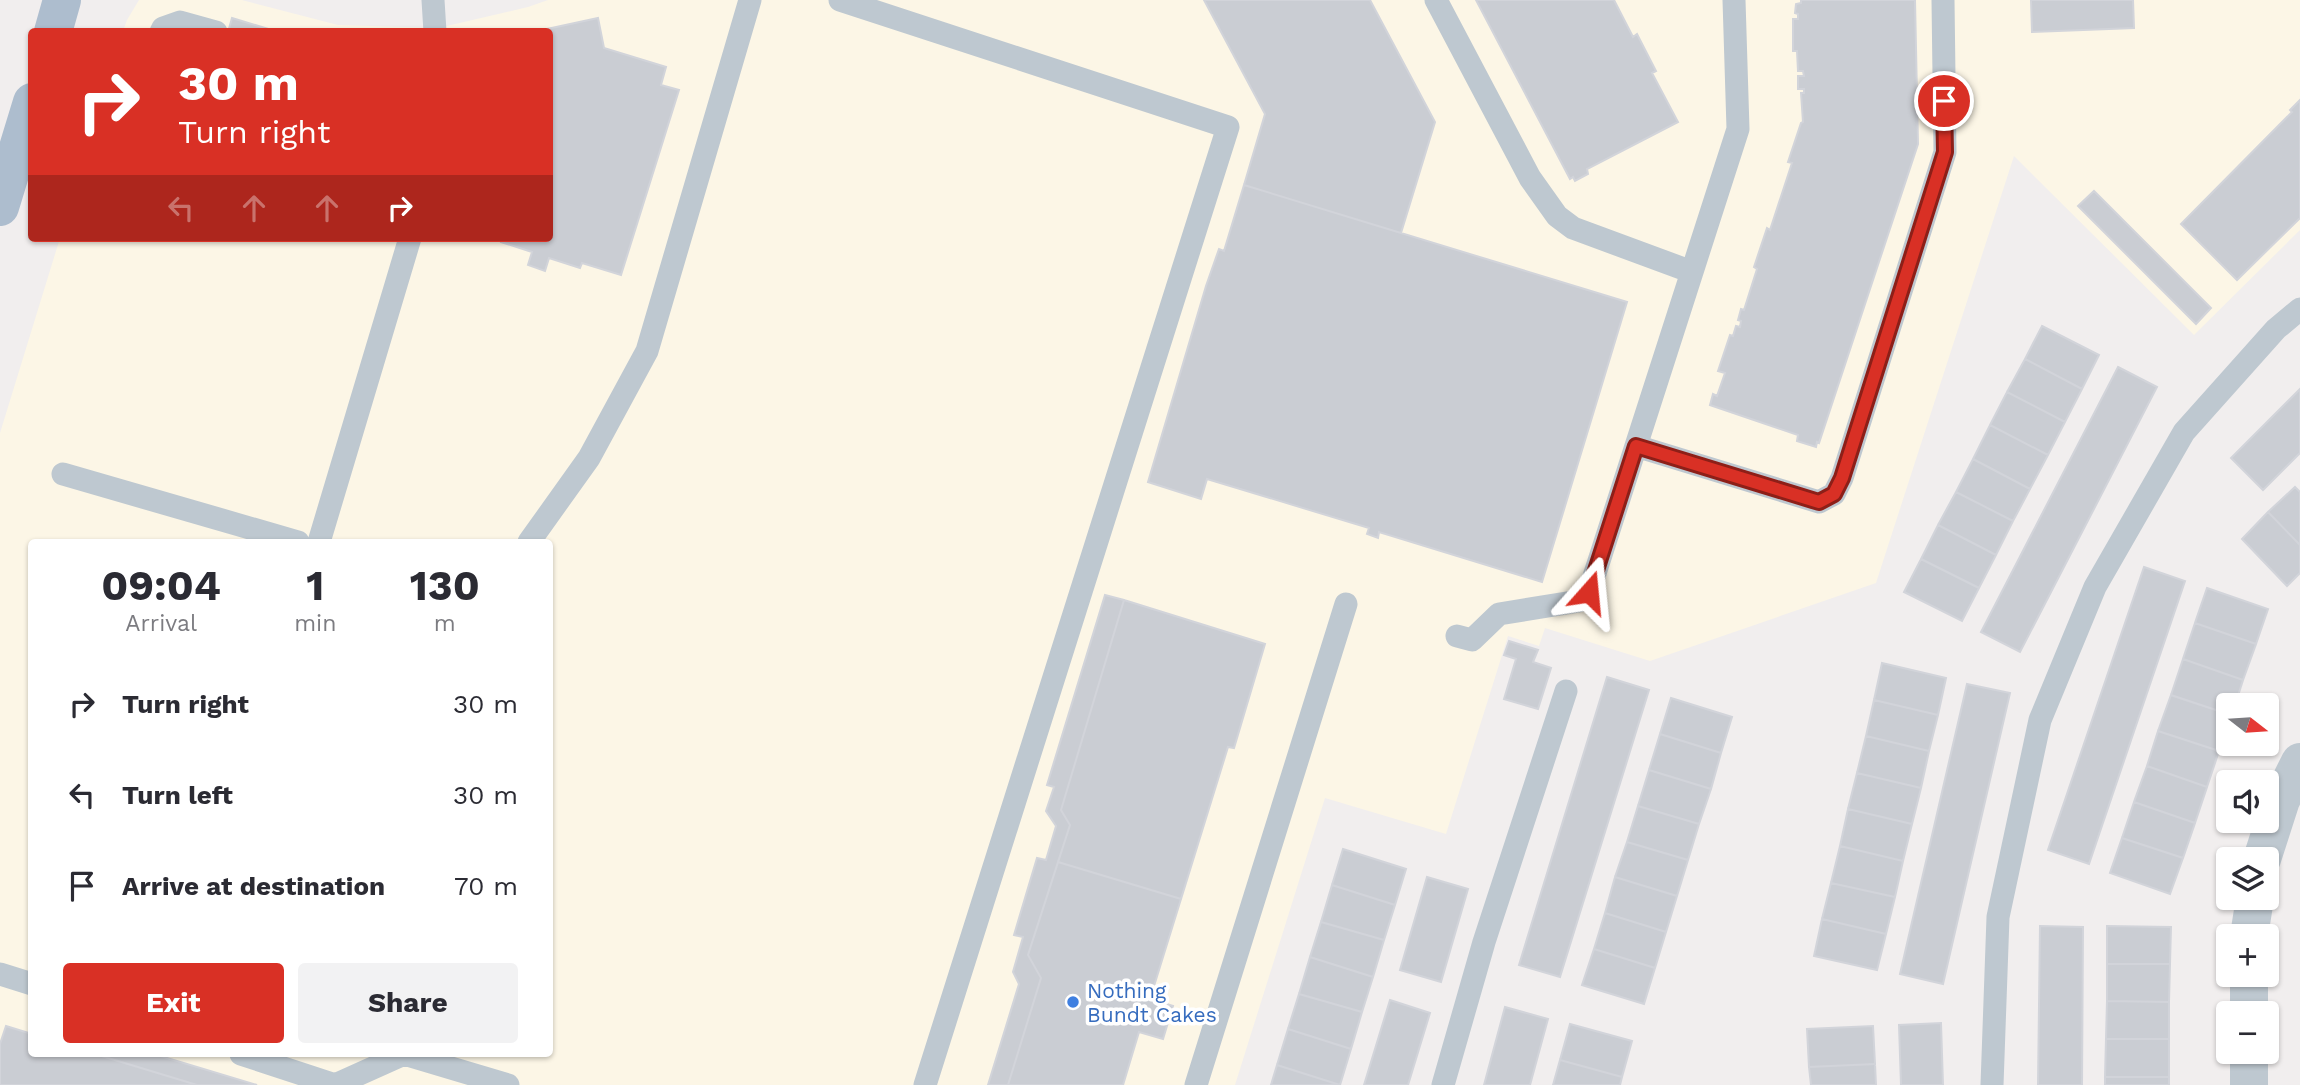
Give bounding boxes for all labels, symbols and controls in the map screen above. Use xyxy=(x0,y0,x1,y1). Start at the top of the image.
text: 30 m xyxy=(178,54,299,112)
icon: right xyxy=(63,56,154,147)
pin xyxy=(1914,71,1974,131)
icon: arrive xyxy=(1925,82,1963,120)
text: Turn right xyxy=(178,113,330,151)
icon: left xyxy=(162,189,200,227)
icon: ahead xyxy=(235,189,273,227)
icon: ahead xyxy=(308,189,346,227)
icon: right xyxy=(381,189,419,227)
position arrow xyxy=(1552,555,1626,629)
text: 09:04 xyxy=(101,561,221,610)
text: 1 xyxy=(306,561,324,610)
text: 130 xyxy=(410,561,480,610)
text: Arrival xyxy=(125,610,197,637)
text: min xyxy=(294,610,336,637)
text: m xyxy=(434,610,456,637)
icon: right xyxy=(63,685,101,723)
text: Turn right xyxy=(122,689,249,719)
text: 30 m xyxy=(453,689,518,719)
north arrow xyxy=(2216,693,2278,756)
map controls xyxy=(2216,693,2279,1064)
button: sound xyxy=(2216,770,2279,833)
icon: left xyxy=(63,776,101,814)
text: Turn left xyxy=(122,780,233,810)
text: 30 m xyxy=(453,780,518,810)
button: layers xyxy=(2216,847,2279,910)
icon: arrive xyxy=(63,867,101,905)
text: Arrive at destination xyxy=(122,871,385,901)
text: 70 m xyxy=(454,871,518,901)
button: + xyxy=(2216,924,2279,987)
button: Exit xyxy=(63,963,284,1043)
button: Share xyxy=(298,963,518,1043)
place label: Nothing Bundt Cakes xyxy=(1087,978,1217,1027)
marker: Nothing Bundt Cakes xyxy=(1065,994,1081,1010)
button: − xyxy=(2216,1001,2279,1064)

